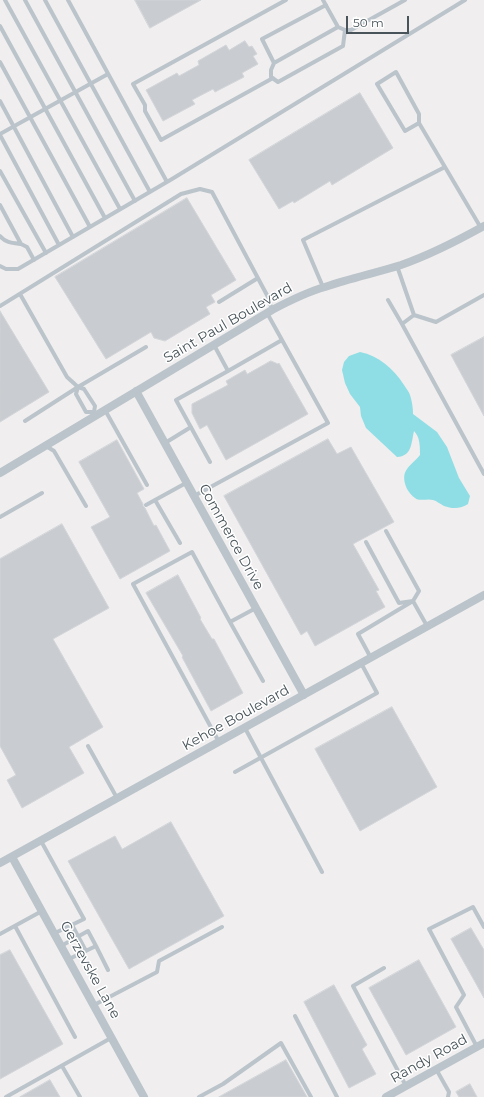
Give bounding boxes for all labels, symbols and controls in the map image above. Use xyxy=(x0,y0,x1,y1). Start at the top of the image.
scale bar xyxy=(348,8,411,34)
text: 50 m xyxy=(353,15,384,30)
street label: Saint Paul Boulevard xyxy=(161,279,295,367)
street label: Commerce Drive xyxy=(195,481,267,593)
street label: Kehoe Boulevard xyxy=(180,682,292,754)
street label: Gerzevske Lane xyxy=(56,918,124,1022)
street label: Randy Road xyxy=(388,1031,470,1087)

